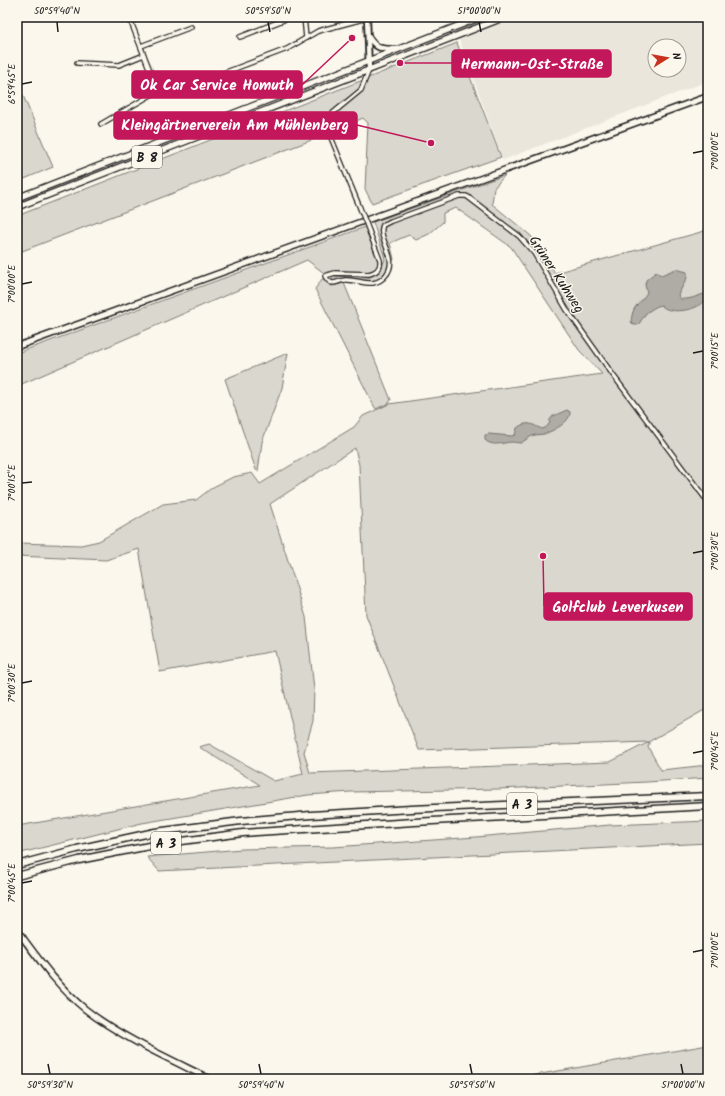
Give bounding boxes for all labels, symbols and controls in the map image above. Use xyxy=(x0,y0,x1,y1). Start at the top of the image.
text: 50°59'40"N xyxy=(34,3,80,19)
text: 50°59'50"N xyxy=(245,3,291,19)
text: 51°00'00"N xyxy=(457,3,501,19)
north arrow xyxy=(647,38,687,78)
callout: Hermann-Ost-Straße xyxy=(452,50,611,77)
text: N xyxy=(666,51,685,61)
text: Hermann-Ost-Straße xyxy=(461,53,604,77)
text: 6°59'45"E xyxy=(4,63,20,104)
callout: Ok Car Service Homuth xyxy=(132,71,302,98)
text: Ok Car Service Homuth xyxy=(140,74,294,98)
callout: Kleingärtnerverein Am Mühlenberg xyxy=(114,112,357,139)
text: Kleingärtnerverein Am Mühlenberg xyxy=(121,114,349,138)
text: 7°00'00"E xyxy=(707,131,723,170)
road number: B 8 xyxy=(132,146,162,168)
street label: Grüner Kuhweg xyxy=(523,231,590,318)
text: 7°00'00"E xyxy=(4,264,20,303)
text: 7°00'15"E xyxy=(707,331,723,370)
text: 7°00'15"E xyxy=(4,463,20,502)
text: 7°00'30"E xyxy=(707,530,723,571)
callout: Golfclub Leverkusen xyxy=(544,593,692,620)
text: Golfclub Leverkusen xyxy=(552,596,684,620)
text: 7°00'30"E xyxy=(4,662,20,703)
text: 7°00'45"E xyxy=(707,730,723,771)
road number: A 3 xyxy=(507,793,537,815)
road number: A 3 xyxy=(151,832,181,854)
text: 7°00'45"E xyxy=(4,862,20,903)
text: 7°01'00"E xyxy=(707,930,723,968)
text: 50°59'30"N xyxy=(27,1077,73,1093)
text: 50°59'40"N xyxy=(238,1077,284,1093)
text: 50°59'50"N xyxy=(449,1077,495,1093)
text: 51°00'00"N xyxy=(661,1077,705,1093)

